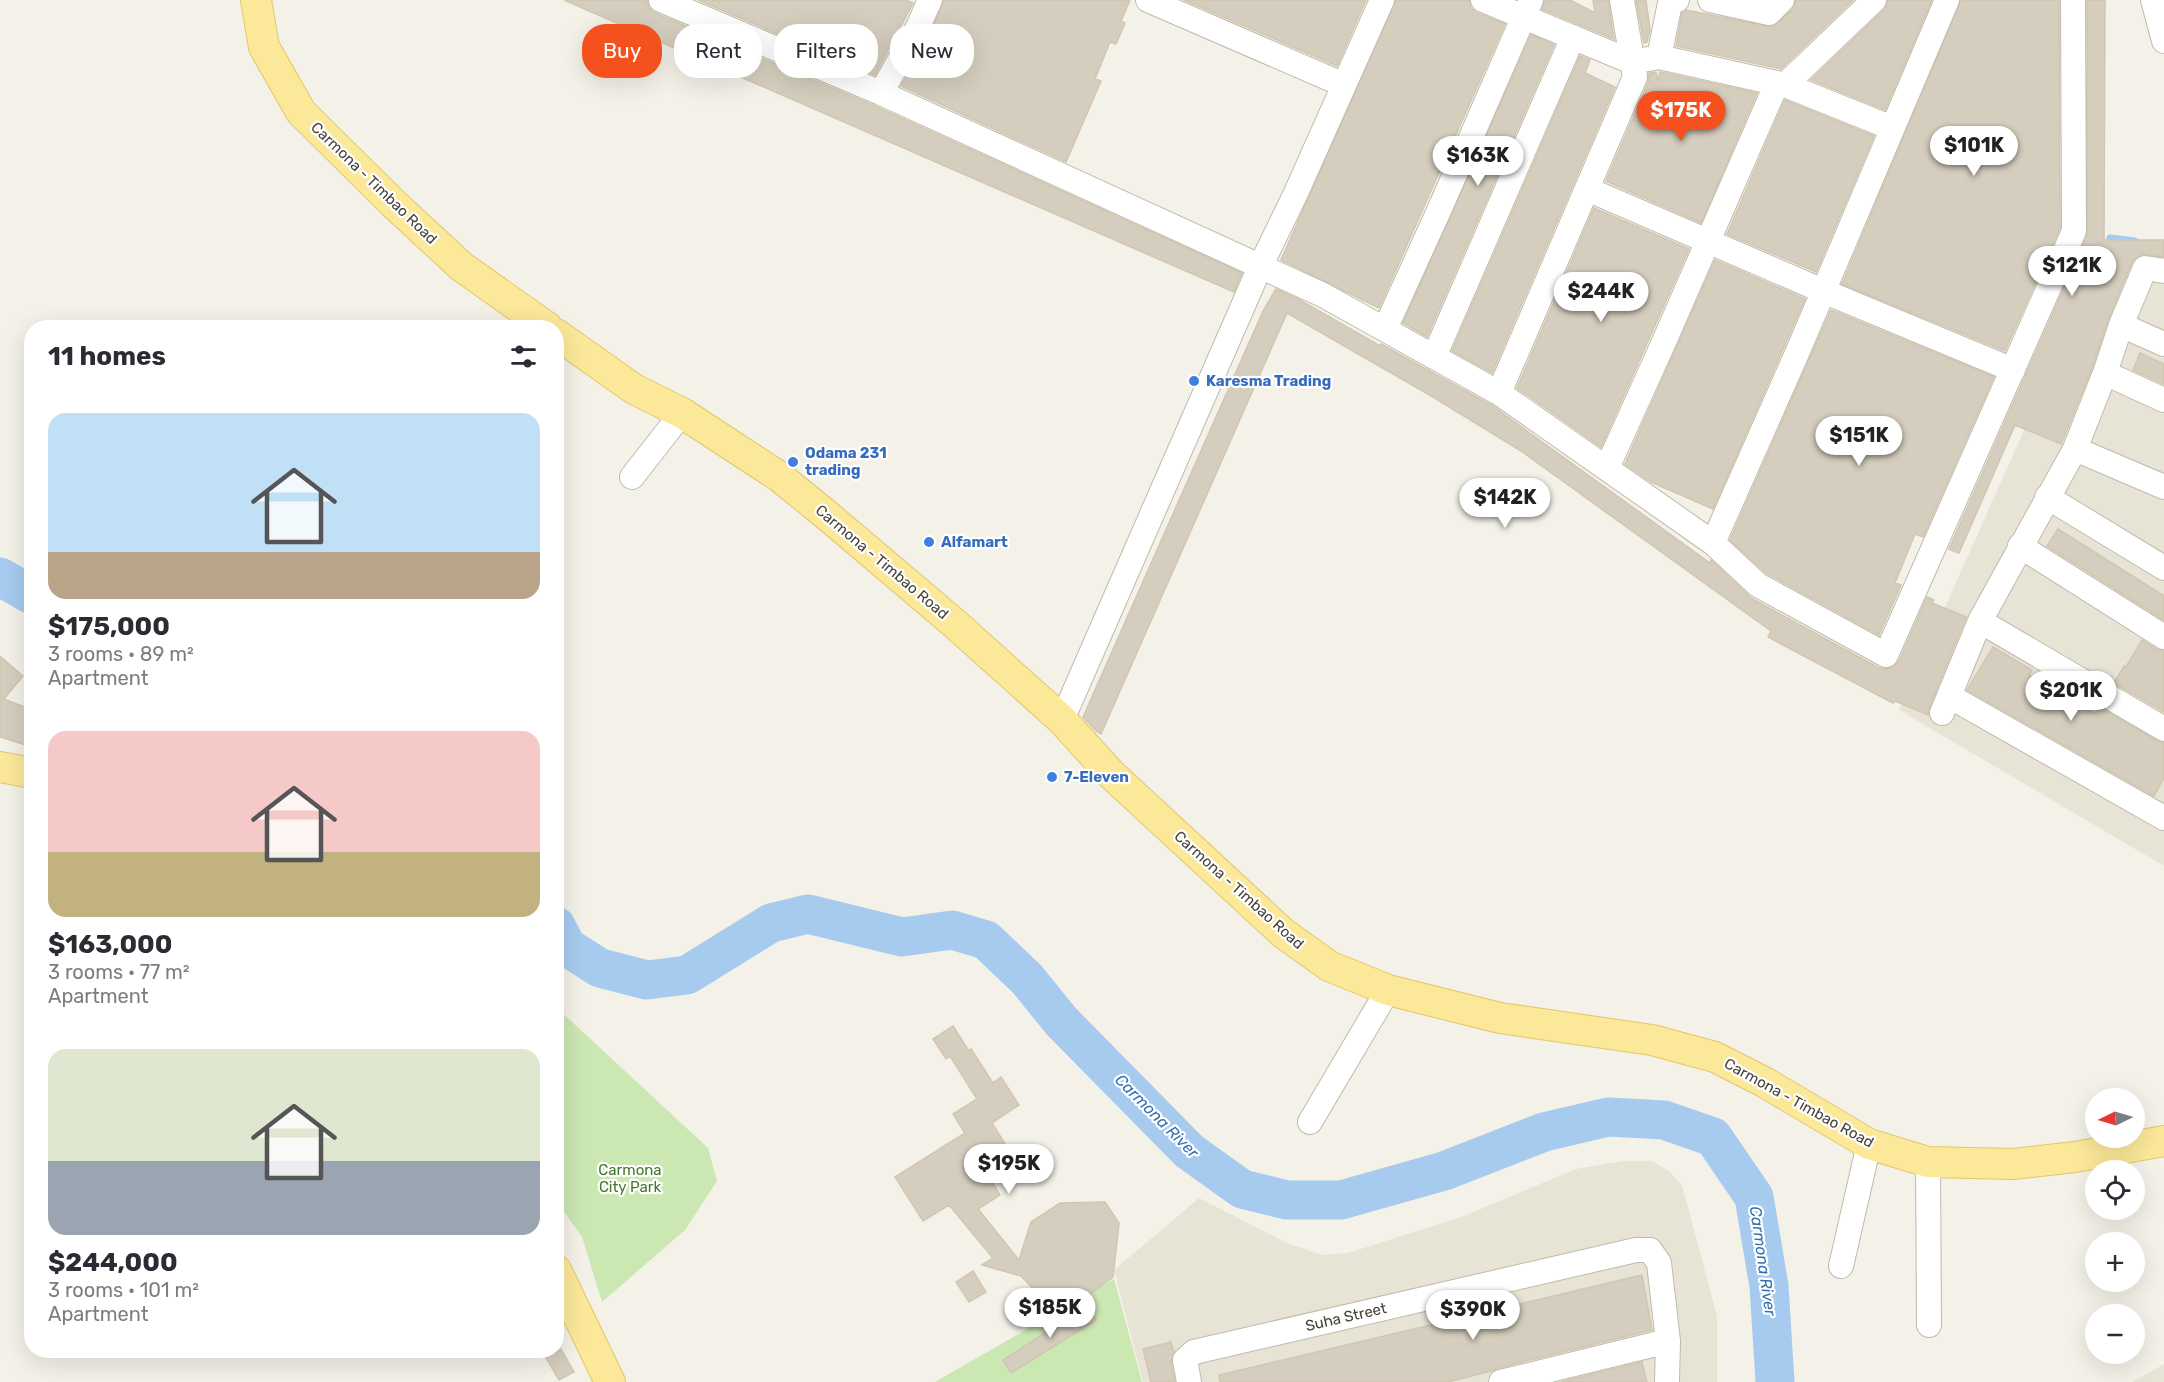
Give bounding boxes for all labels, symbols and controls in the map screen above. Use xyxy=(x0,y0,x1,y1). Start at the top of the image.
chip: Buy xyxy=(582,24,662,78)
chip: Rent xyxy=(674,24,762,78)
chip: Filters xyxy=(774,24,878,78)
chip: New xyxy=(890,24,974,78)
pin: $175K xyxy=(1639,91,1723,142)
text: $175K xyxy=(1651,98,1711,122)
street label: Carmona - Timbao Road xyxy=(307,118,441,248)
pin: $101K xyxy=(1932,126,2016,177)
text: $101K xyxy=(1944,133,2004,157)
pin: $163K xyxy=(1436,136,1520,187)
text: $163K xyxy=(1447,143,1509,167)
pin: $121K xyxy=(2030,246,2114,297)
text: $121K xyxy=(2042,253,2102,277)
pin: $244K xyxy=(1559,272,1643,323)
text: $244K xyxy=(1568,279,1634,303)
icon: filters xyxy=(507,340,540,373)
text: 11 homes xyxy=(48,341,166,372)
place label: Karesma Trading xyxy=(1206,372,1331,390)
marker: Karesma Trading xyxy=(1187,374,1201,388)
pin: $151K xyxy=(1817,416,1901,467)
text: $151K xyxy=(1829,423,1889,447)
place label: Odama 231 trading xyxy=(805,444,887,479)
icon: home xyxy=(240,452,348,560)
marker: Odama 231 trading xyxy=(786,455,800,469)
pin: $142K xyxy=(1463,478,1547,529)
text: $142K xyxy=(1473,485,1537,509)
street label: Carmona - Timbao Road xyxy=(812,501,952,623)
place label: Alfamart xyxy=(941,533,1008,551)
marker: Alfamart xyxy=(922,535,936,549)
text: $175,000 xyxy=(48,611,170,642)
text: 3 rooms · 89 m² xyxy=(48,642,194,666)
text: Apartment xyxy=(48,666,149,690)
pin: $201K xyxy=(2029,671,2113,722)
text: $201K xyxy=(2039,678,2103,702)
place label: 7-Eleven xyxy=(1064,768,1129,786)
icon: home xyxy=(240,770,348,878)
marker: 7-Eleven xyxy=(1045,770,1059,784)
street label: Carmona - Timbao Road xyxy=(1170,827,1308,953)
text: $163,000 xyxy=(48,929,172,960)
text: 3 rooms · 77 m² xyxy=(48,960,190,984)
text: Apartment xyxy=(48,984,149,1008)
street label: Carmona - Timbao Road xyxy=(1721,1054,1877,1152)
water label: Carmona River xyxy=(1111,1070,1203,1162)
icon: home xyxy=(240,1088,348,1196)
north arrow xyxy=(2085,1088,2145,1148)
map controls xyxy=(2085,1088,2145,1364)
pin: $195K xyxy=(967,1144,1051,1195)
text: $195K xyxy=(978,1151,1040,1175)
button: locate xyxy=(2085,1160,2145,1220)
park label: Carmona City Park xyxy=(598,1161,662,1196)
water label: Carmona River xyxy=(1746,1205,1780,1318)
button: + xyxy=(2085,1232,2145,1292)
text: $244,000 xyxy=(48,1247,178,1278)
text: 3 rooms · 101 m² xyxy=(48,1278,199,1302)
pin: $185K xyxy=(1008,1288,1092,1339)
pin: $390K xyxy=(1431,1290,1515,1341)
text: $185K xyxy=(1018,1295,1082,1319)
text: $390K xyxy=(1440,1297,1506,1321)
street label: Suha Street xyxy=(1304,1299,1388,1335)
text: Apartment xyxy=(48,1302,149,1326)
button: − xyxy=(2085,1304,2145,1364)

